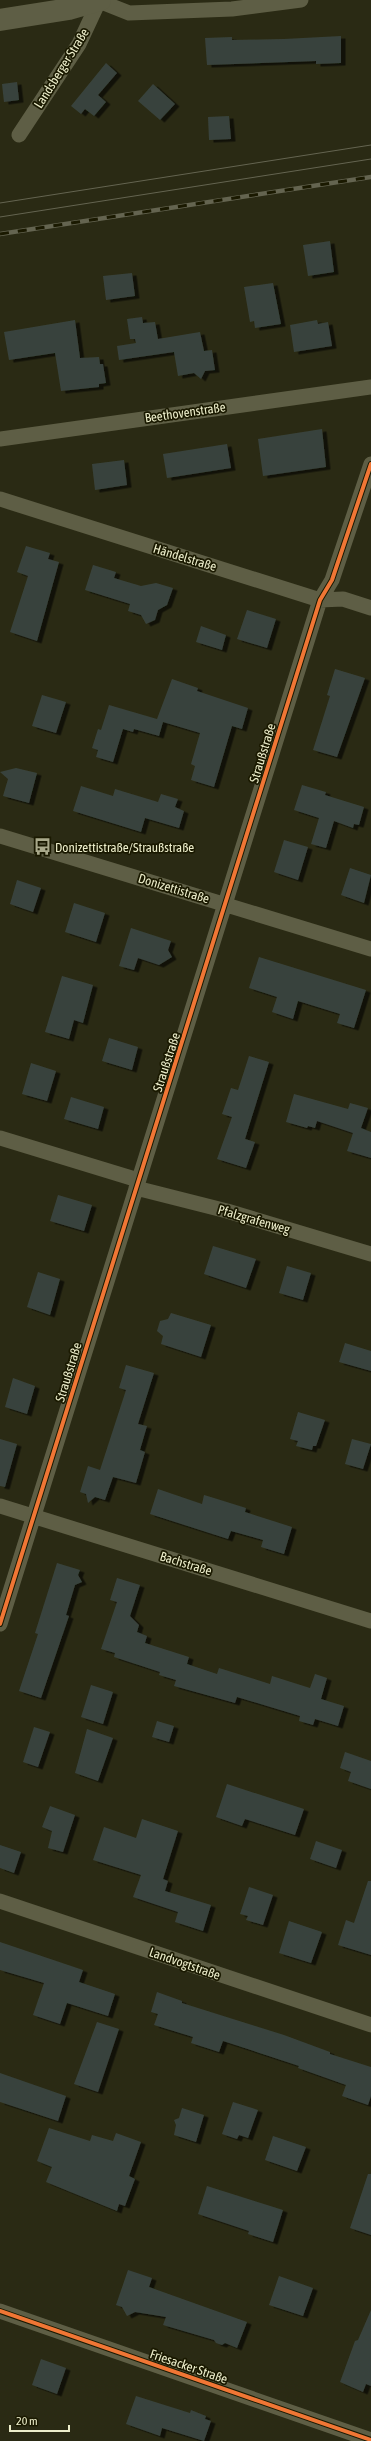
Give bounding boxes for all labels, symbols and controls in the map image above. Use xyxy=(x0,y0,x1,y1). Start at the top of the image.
street label: Landsberger Straße xyxy=(31,25,92,111)
street label: Beethovenstraße xyxy=(144,399,226,426)
street label: Händelstraße xyxy=(151,541,218,574)
street label: Straußstraße xyxy=(246,722,279,785)
bus stop icon: Donizettistraße/Straußstraße xyxy=(32,837,52,857)
place label: Donizettistraße/Straußstraße xyxy=(55,840,194,855)
street label: Donizettistraße xyxy=(136,871,211,906)
street label: Straußstraße xyxy=(150,1031,183,1094)
street label: Pfalzgrafenweg xyxy=(216,1202,292,1237)
street label: Straußstraße xyxy=(52,1341,85,1404)
street label: Bachstraße xyxy=(158,1549,214,1578)
street label: Landvogtstraße xyxy=(147,1944,222,1983)
street label: Friesacker Straße xyxy=(148,2346,230,2387)
scale bar xyxy=(10,2407,69,2433)
text: 20 m xyxy=(16,2414,38,2428)

